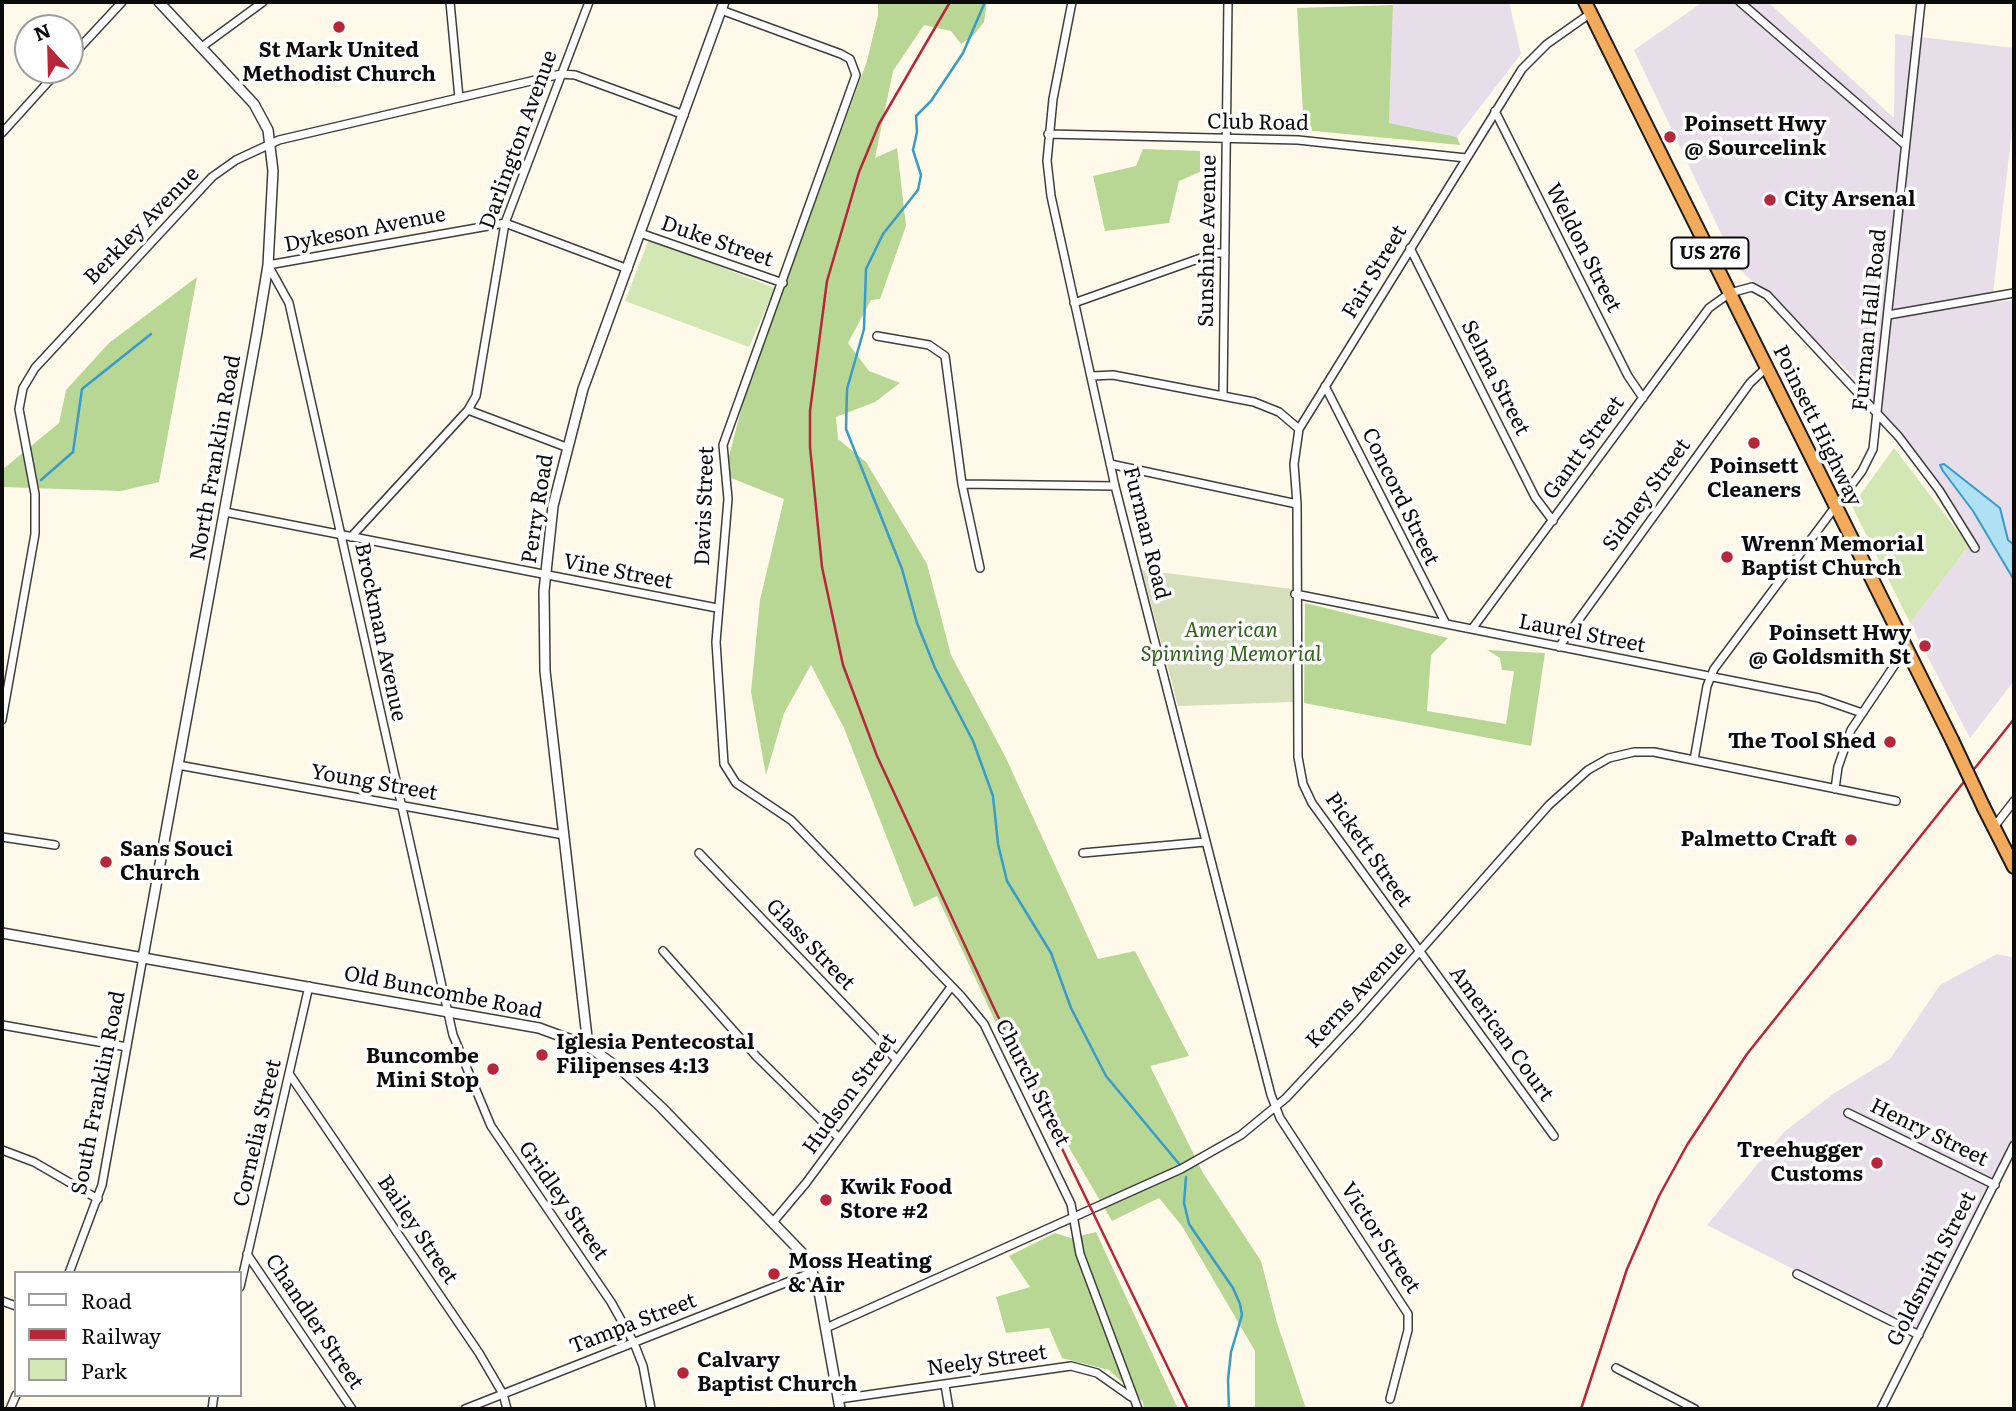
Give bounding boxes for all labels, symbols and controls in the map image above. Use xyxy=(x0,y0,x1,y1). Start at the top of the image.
north arrow xyxy=(14,14,84,84)
text: N xyxy=(29,15,55,47)
marker: St Mark United Methodist Church xyxy=(331,19,347,35)
place label: St Mark United Methodist Church xyxy=(242,38,436,88)
street label: Darlington Avenue xyxy=(475,47,563,233)
street label: Club Road xyxy=(1207,110,1309,136)
place label: Poinsett Hwy @ Sourcelink xyxy=(1684,112,1826,162)
marker: Poinsett Hwy @ Sourcelink xyxy=(1662,129,1678,145)
street label: Sunshine Avenue xyxy=(1194,155,1222,327)
street label: Berkley Avenue xyxy=(79,162,205,290)
street label: Weldon Street xyxy=(1540,179,1626,317)
place label: City Arsenal xyxy=(1784,187,1916,213)
marker: City Arsenal xyxy=(1762,192,1778,208)
street label: Dykeson Avenue xyxy=(282,202,448,258)
street label: Duke Street xyxy=(658,211,776,273)
street label: Fair Street xyxy=(1337,221,1413,323)
street label: Furman Hall Road xyxy=(1848,227,1892,413)
road number: US 276 xyxy=(1672,238,1748,268)
street label: Selma Street xyxy=(1455,316,1535,440)
street label: Poinsett Highway xyxy=(1767,341,1867,511)
street label: North Franklin Road xyxy=(185,353,247,563)
street label: Gantt Street xyxy=(1538,391,1630,505)
street label: Concord Street xyxy=(1356,424,1444,570)
street label: Sidney Street xyxy=(1598,434,1696,556)
marker: Poinsett Cleaners xyxy=(1746,435,1762,451)
street label: Davis Street xyxy=(690,446,720,566)
street label: Perry Road xyxy=(517,452,559,566)
place label: Poinsett Cleaners xyxy=(1707,454,1801,504)
street label: Furman Road xyxy=(1117,464,1175,602)
place label: Wrenn Memorial Baptist Church xyxy=(1741,532,1924,582)
street label: Brockman Avenue xyxy=(349,540,411,724)
street label: Vine Street xyxy=(561,549,675,595)
marker: Wrenn Memorial Baptist Church xyxy=(1719,549,1735,565)
street label: Laurel Street xyxy=(1516,609,1648,659)
park label: American Spinning Memorial xyxy=(1141,618,1321,668)
place label: Poinsett Hwy @ Goldsmith St xyxy=(1748,621,1911,671)
marker: Poinsett Hwy @ Goldsmith St xyxy=(1917,638,1933,654)
place label: The Tool Shed xyxy=(1728,729,1876,755)
marker: The Tool Shed xyxy=(1882,734,1898,750)
street label: Young Street xyxy=(309,759,439,807)
street label: Pickett Street xyxy=(1319,788,1417,912)
place label: Palmetto Craft xyxy=(1680,827,1837,853)
marker: Palmetto Craft xyxy=(1843,832,1859,848)
place label: Sans Souci Church xyxy=(120,837,233,887)
marker: Sans Souci Church xyxy=(98,854,114,870)
street label: Glass Street xyxy=(760,894,860,996)
street label: Kerns Avenue xyxy=(1301,936,1413,1054)
street label: Old Buncombe Road xyxy=(342,961,544,1025)
street label: American Court xyxy=(1443,961,1559,1107)
street label: South Franklin Road xyxy=(67,989,131,1197)
street label: Church Street xyxy=(989,1015,1075,1151)
street label: Hudson Street xyxy=(798,1029,902,1159)
place label: Iglesia Pentecostal Filipenses 4:13 xyxy=(556,1030,755,1080)
place label: Buncombe Mini Stop xyxy=(366,1044,479,1094)
marker: Iglesia Pentecostal Filipenses 4:13 xyxy=(534,1047,550,1063)
street label: Cornelia Street xyxy=(229,1057,287,1209)
marker: Buncombe Mini Stop xyxy=(485,1061,501,1077)
street label: Henry Street xyxy=(1866,1094,1992,1172)
street label: Gridley Street xyxy=(513,1137,613,1265)
place label: Treehugger Customs xyxy=(1737,1138,1863,1188)
marker: Treehugger Customs xyxy=(1869,1155,1885,1171)
street label: Bailey Street xyxy=(371,1171,463,1289)
place label: Kwik Food Store #2 xyxy=(840,1175,952,1225)
street label: Victor Street xyxy=(1335,1178,1425,1298)
street label: Goldsmith Street xyxy=(1882,1187,1982,1351)
marker: Kwik Food Store #2 xyxy=(818,1192,834,1208)
place label: Moss Heating & Air xyxy=(788,1249,932,1299)
street label: Chandler Street xyxy=(259,1250,369,1394)
marker: Moss Heating & Air xyxy=(766,1266,782,1282)
legend xyxy=(14,1271,242,1397)
text: Road xyxy=(81,1284,132,1315)
street label: Tampa Street xyxy=(566,1288,700,1360)
text: Railway xyxy=(81,1319,161,1350)
street label: Neely Street xyxy=(925,1340,1049,1382)
place label: Calvary Baptist Church xyxy=(697,1348,858,1398)
text: Park xyxy=(81,1354,127,1385)
marker: Calvary Baptist Church xyxy=(675,1365,691,1381)

